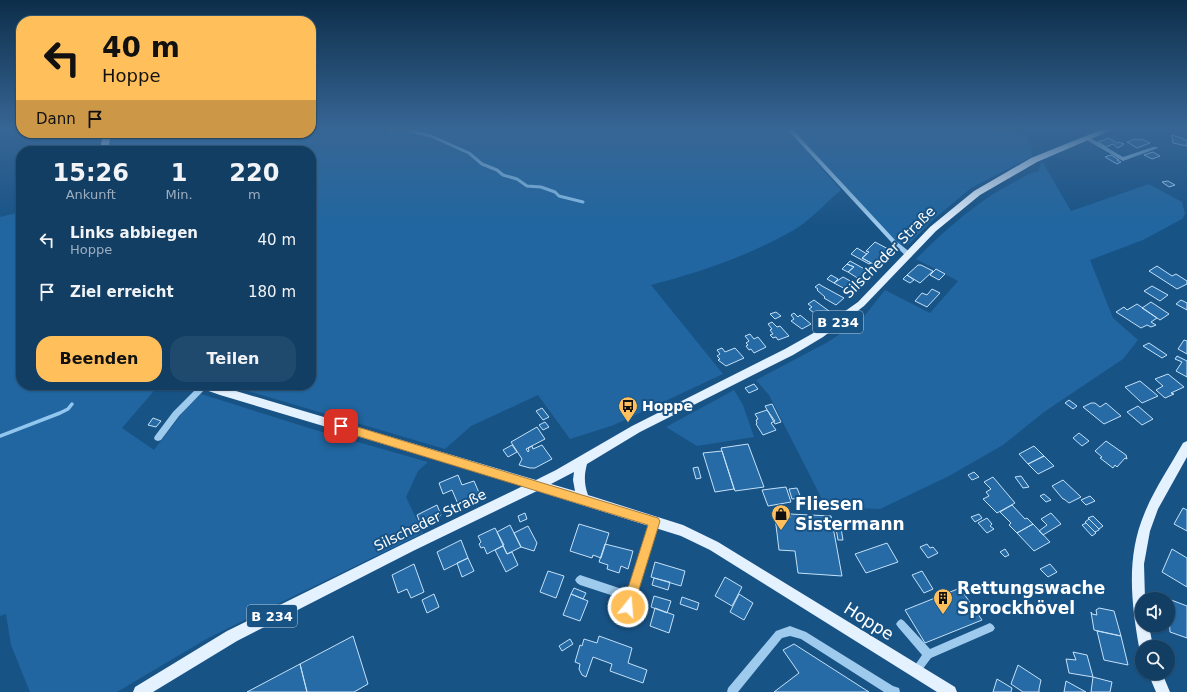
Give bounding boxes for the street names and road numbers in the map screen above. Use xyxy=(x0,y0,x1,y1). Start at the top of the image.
street label: Silscheder Straße xyxy=(840,203,938,301)
road number: B 234 xyxy=(813,311,863,333)
street label: Silscheder Straße xyxy=(371,486,489,554)
street label: Hoppe xyxy=(840,598,898,644)
road number: B 234 xyxy=(247,605,297,627)

